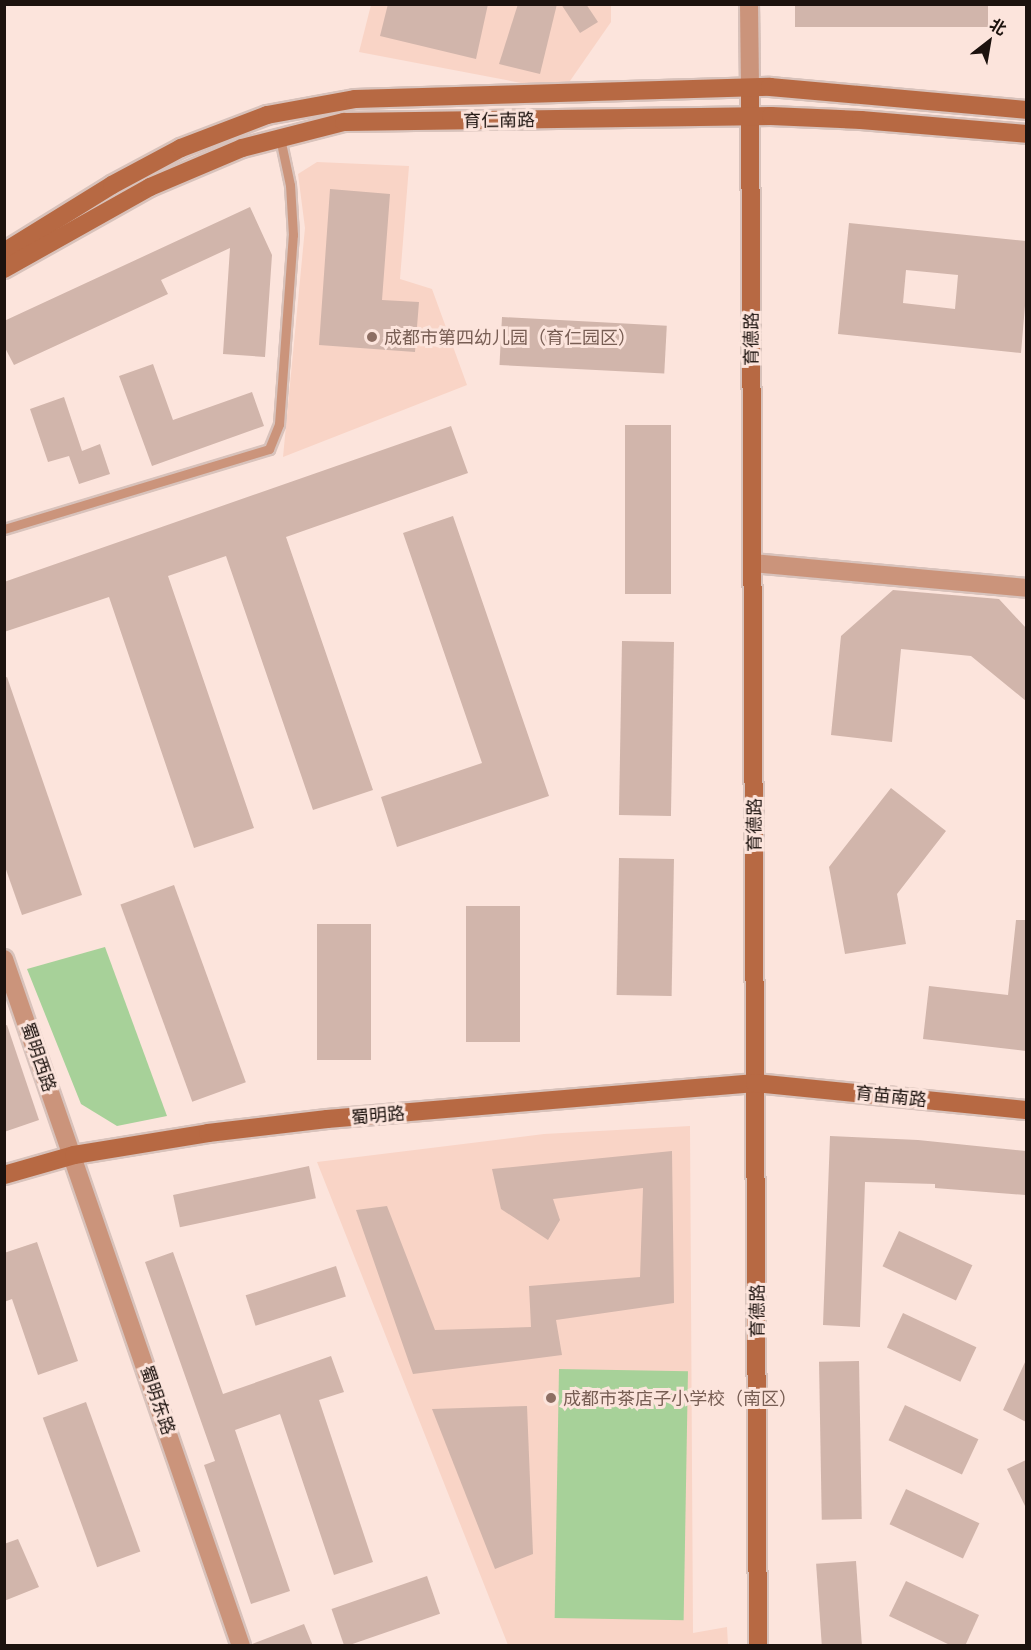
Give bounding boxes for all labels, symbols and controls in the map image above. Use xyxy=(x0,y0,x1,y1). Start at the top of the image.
north arrow xyxy=(959,12,1019,72)
text: 北 xyxy=(987,14,1010,38)
street label: 育仁南路 xyxy=(463,109,535,131)
street label: 育德路 xyxy=(740,312,762,366)
place label: 成都市第四幼儿园（育仁园区） xyxy=(384,326,636,348)
marker: 成都市第四幼儿园（育仁园区） xyxy=(365,330,379,344)
street label: 育德路 xyxy=(743,798,765,852)
street label: 蜀明西路 xyxy=(17,1019,61,1095)
street label: 育苗南路 xyxy=(854,1081,928,1111)
street label: 蜀明路 xyxy=(350,1102,406,1128)
street label: 育德路 xyxy=(746,1284,768,1338)
street label: 蜀明东路 xyxy=(136,1362,180,1438)
place label: 成都市茶店子小学校（南区） xyxy=(563,1387,797,1409)
marker: 成都市茶店子小学校（南区） xyxy=(544,1391,558,1405)

